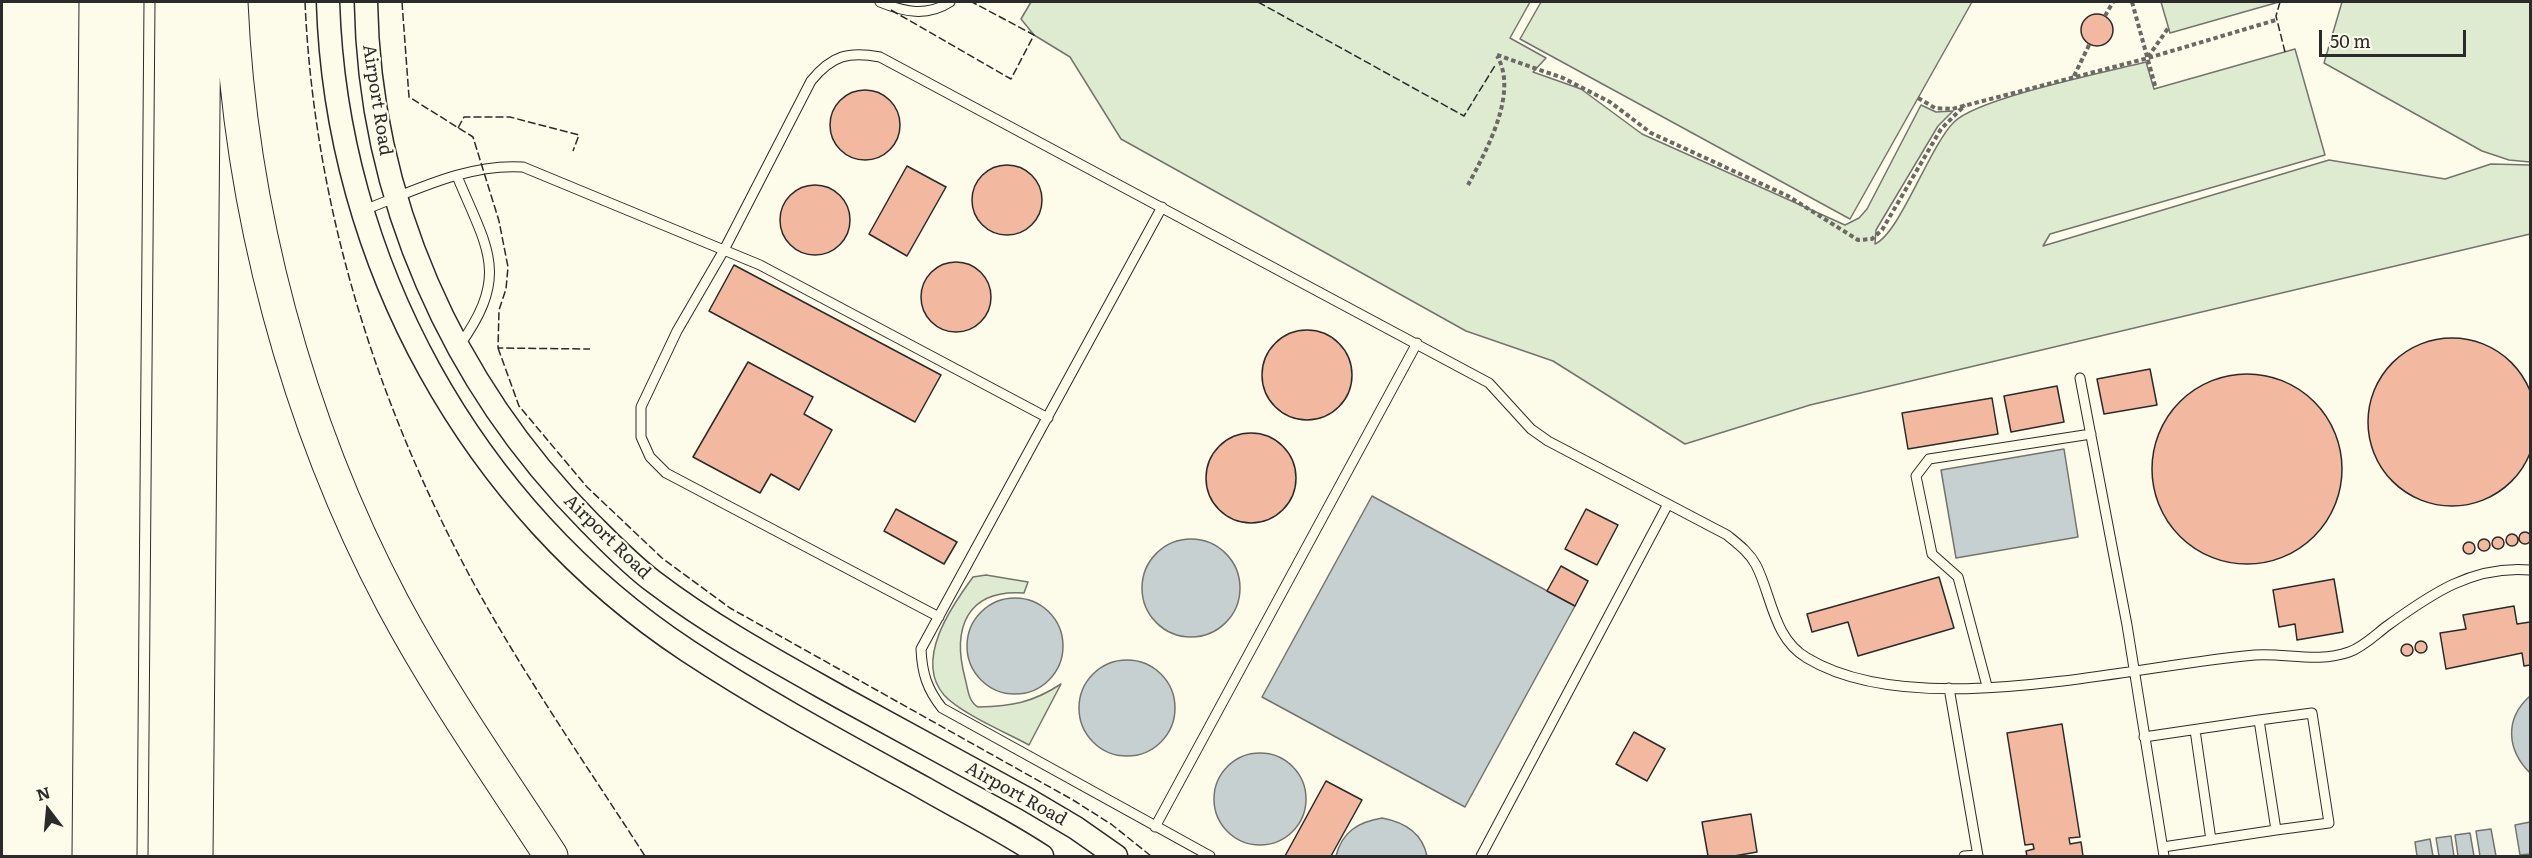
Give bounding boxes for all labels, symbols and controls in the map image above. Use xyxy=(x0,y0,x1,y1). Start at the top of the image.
scale bar xyxy=(2322,18,2469,56)
text: 50 m xyxy=(2330,27,2371,54)
street label: Airport Road xyxy=(358,43,396,157)
street label: Airport Road xyxy=(559,490,655,584)
street label: Airport Road xyxy=(962,757,1070,831)
text: N xyxy=(33,779,53,806)
north arrow xyxy=(18,780,78,840)

